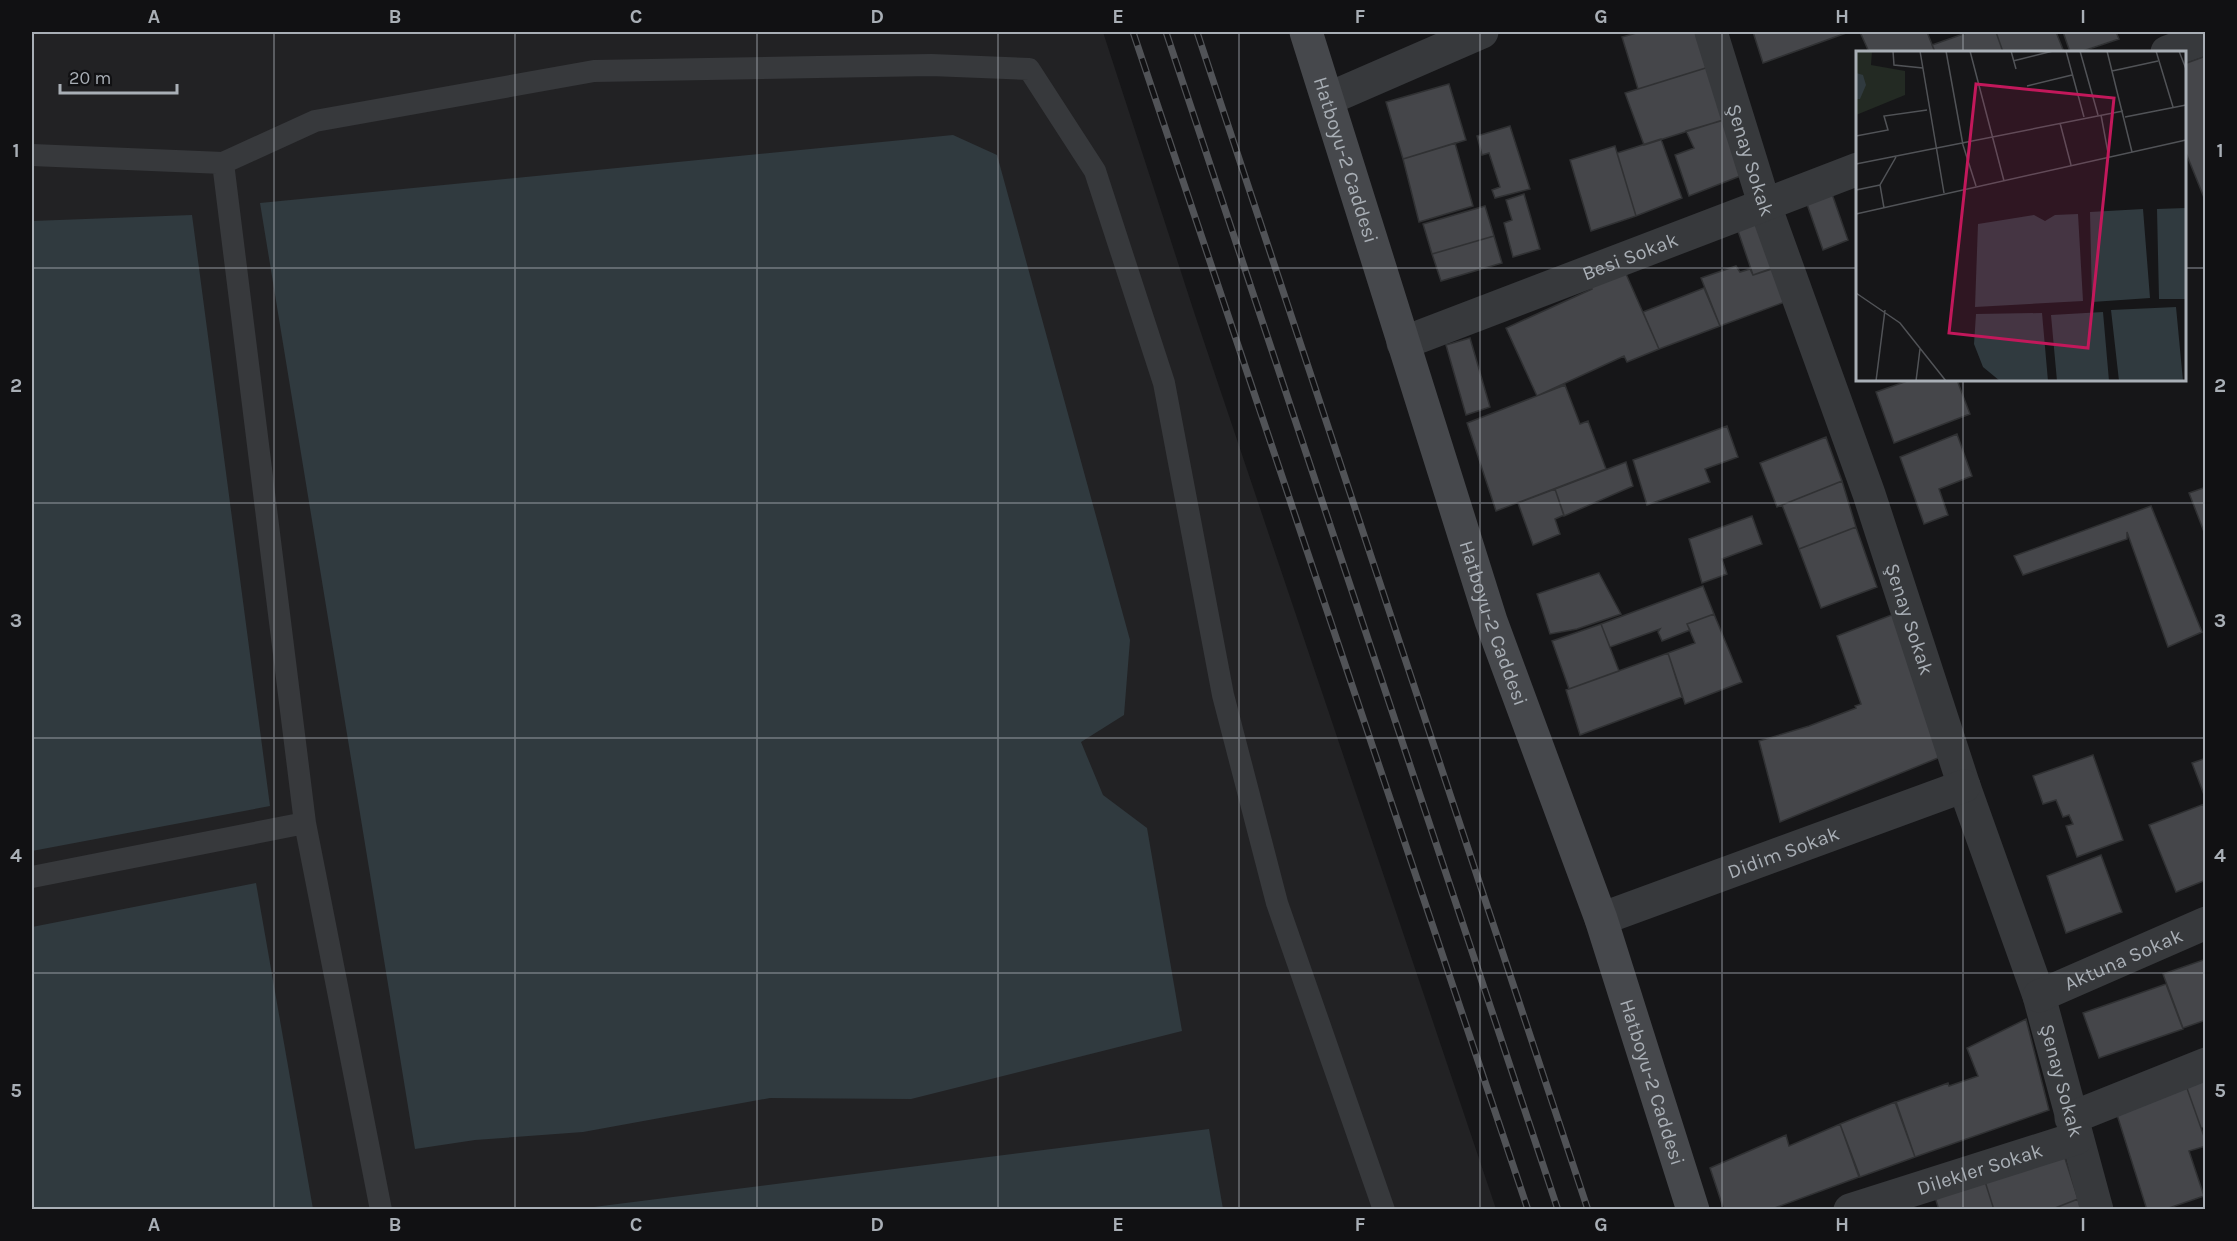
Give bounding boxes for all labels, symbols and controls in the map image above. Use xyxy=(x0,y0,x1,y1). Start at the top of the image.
text: A xyxy=(148,5,161,28)
text: B xyxy=(389,5,401,28)
text: C xyxy=(630,5,642,28)
text: D xyxy=(870,5,884,28)
text: E xyxy=(1112,5,1124,28)
text: F xyxy=(1355,5,1366,28)
text: G xyxy=(1594,5,1608,28)
text: H xyxy=(1835,5,1849,28)
text: I xyxy=(2080,5,2086,28)
inset map xyxy=(1856,51,2186,381)
scale bar xyxy=(60,57,177,95)
text: 20 m xyxy=(69,67,111,89)
street label: Hatboyu-2 Caddesi xyxy=(1309,74,1383,246)
street label: Şenay Sokak xyxy=(1722,101,1779,219)
text: 1 xyxy=(12,139,20,162)
text: 1 xyxy=(2216,139,2224,162)
street label: Besi Sokak xyxy=(1579,228,1681,285)
text: 2 xyxy=(10,374,22,397)
text: 2 xyxy=(2214,374,2226,397)
street label: Hatboyu-2 Caddesi xyxy=(1455,537,1533,709)
street label: Şenay Sokak xyxy=(1881,560,1939,678)
text: 3 xyxy=(10,609,22,632)
text: 3 xyxy=(2214,609,2226,632)
street label: Didim Sokak xyxy=(1724,821,1842,883)
text: 4 xyxy=(10,844,22,867)
text: 4 xyxy=(2214,844,2226,867)
street label: Aktuna Sokak xyxy=(2061,923,2186,995)
street label: Hatboyu-2 Caddesi xyxy=(1615,996,1690,1168)
street label: Şenay Sokak xyxy=(2036,1021,2088,1140)
text: 5 xyxy=(10,1079,22,1102)
text: 5 xyxy=(2214,1079,2226,1102)
street label: Dilekler Sokak xyxy=(1914,1138,2045,1200)
text: A xyxy=(148,1213,161,1236)
text: B xyxy=(389,1213,401,1236)
text: C xyxy=(630,1213,642,1236)
text: D xyxy=(870,1213,884,1236)
text: E xyxy=(1112,1213,1124,1236)
text: F xyxy=(1355,1213,1366,1236)
text: G xyxy=(1594,1213,1608,1236)
text: H xyxy=(1835,1213,1849,1236)
text: I xyxy=(2080,1213,2086,1236)

